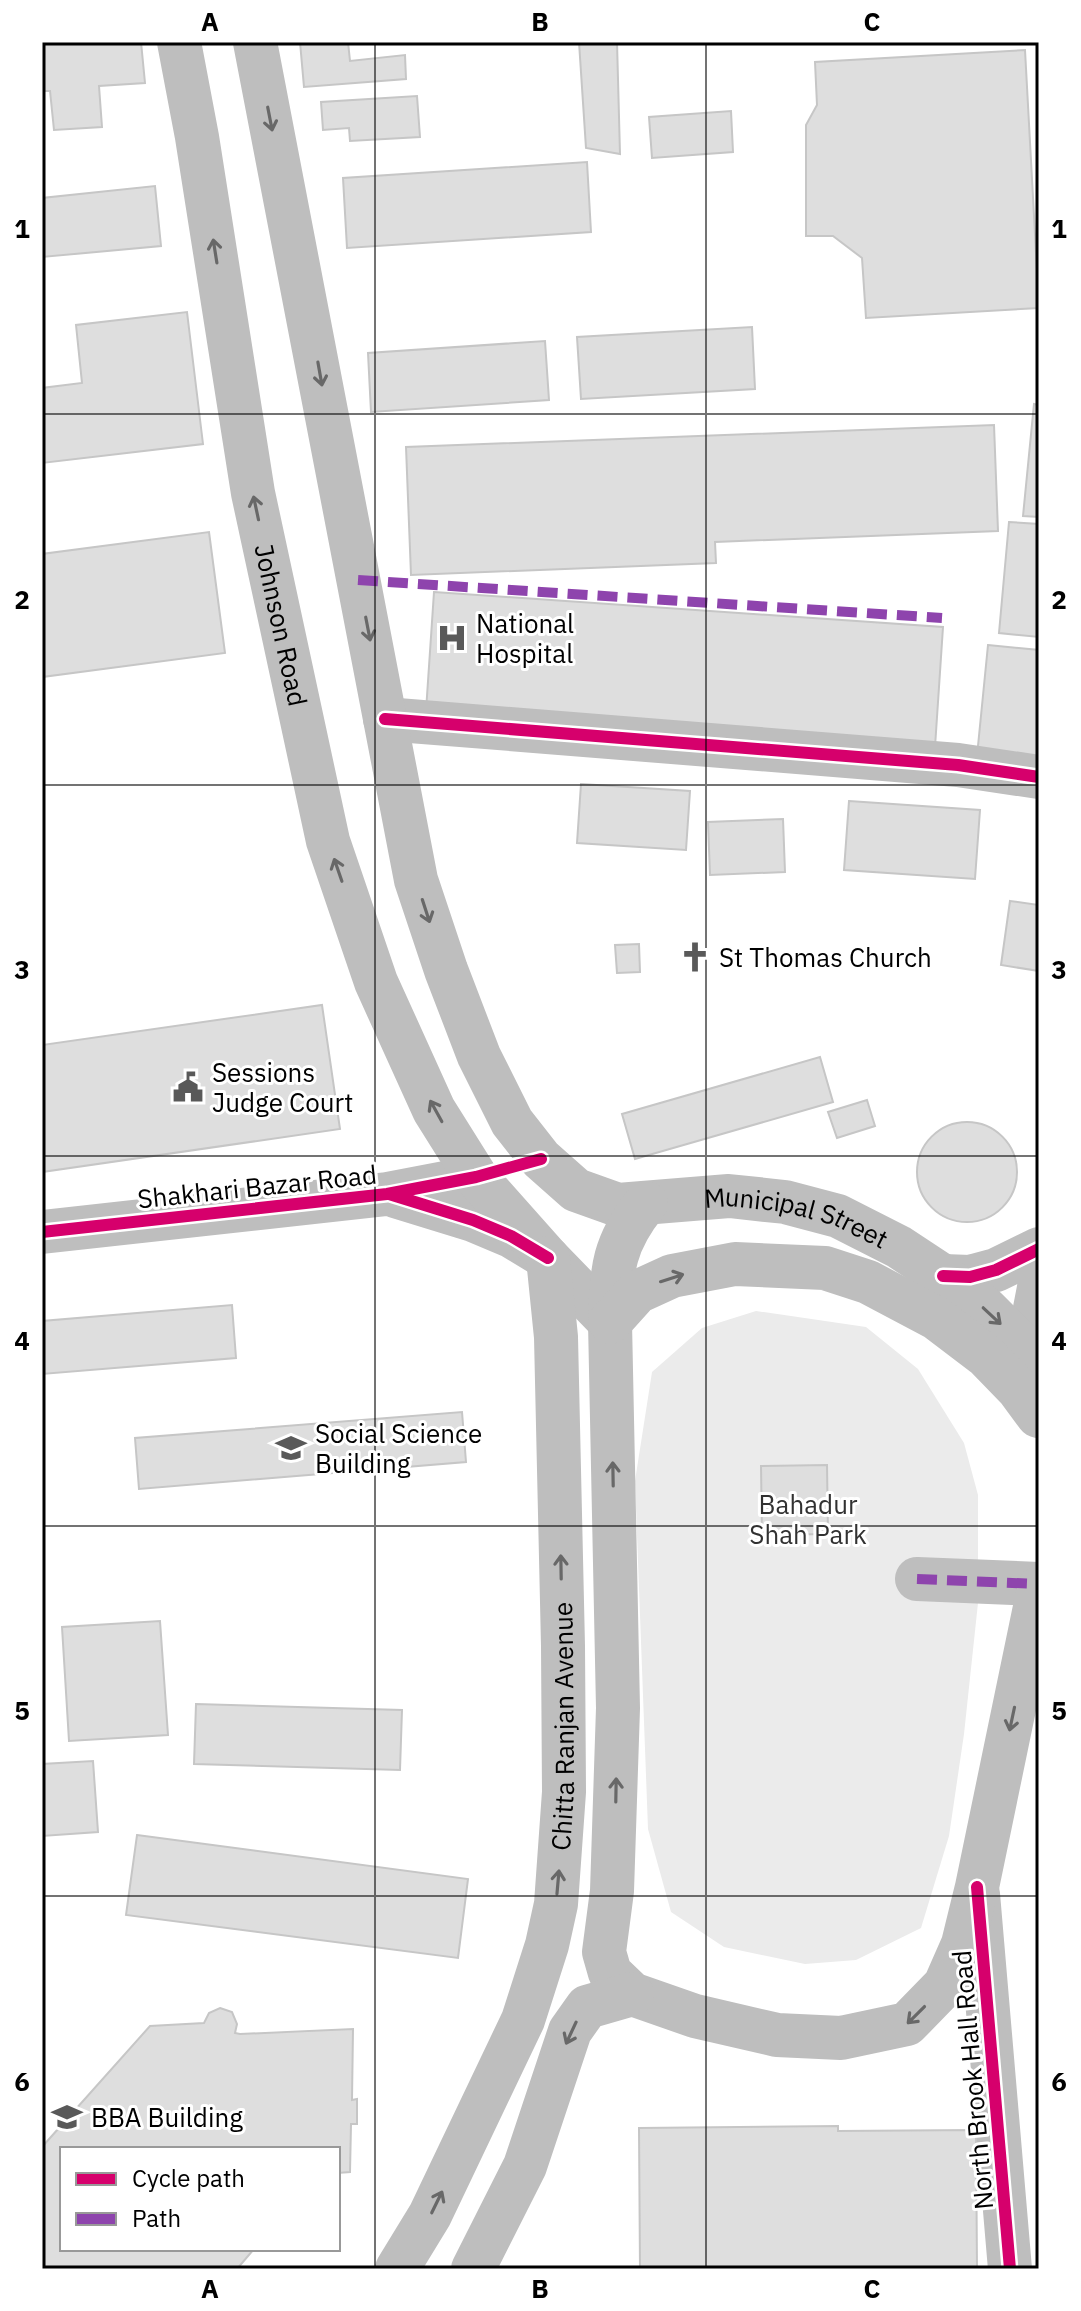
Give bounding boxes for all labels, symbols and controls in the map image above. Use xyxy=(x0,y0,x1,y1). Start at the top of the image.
text: A xyxy=(201,4,219,38)
text: B xyxy=(531,4,549,38)
text: C xyxy=(864,4,881,38)
one-way arrow xyxy=(263,105,278,131)
text: 1 xyxy=(14,211,30,245)
text: 1 xyxy=(1051,211,1067,245)
one-way arrow xyxy=(206,239,221,264)
one-way arrow xyxy=(314,360,329,386)
one-way arrow xyxy=(248,495,263,521)
street label: Johnson Road xyxy=(247,540,315,709)
text: 2 xyxy=(14,582,30,616)
text: 2 xyxy=(1051,582,1067,616)
place label: National Hospital xyxy=(476,606,574,670)
one-way arrow xyxy=(361,616,376,642)
hospital icon: National Hospital xyxy=(435,621,469,655)
one-way arrow xyxy=(329,858,344,883)
one-way arrow xyxy=(420,898,435,923)
church icon: St Thomas Church xyxy=(678,940,712,974)
place label: St Thomas Church xyxy=(719,940,932,974)
text: 3 xyxy=(14,952,30,986)
text: 3 xyxy=(1051,952,1067,986)
place label: Sessions Judge Court xyxy=(212,1055,353,1119)
public building icon: Sessions Judge Court xyxy=(171,1070,205,1104)
one-way arrow xyxy=(427,1100,443,1123)
street label: Shakhari Bazar Road xyxy=(136,1157,378,1215)
street label: Municipal Street xyxy=(703,1179,894,1256)
one-way arrow xyxy=(659,1270,684,1284)
one-way arrow xyxy=(982,1306,1002,1325)
text: 4 xyxy=(14,1323,30,1357)
text: 4 xyxy=(1051,1323,1067,1357)
place label: Social Science Building xyxy=(315,1416,482,1480)
school or university icon: Social Science Building xyxy=(274,1431,308,1465)
one-way arrow xyxy=(605,1461,621,1488)
park label: Bahadur Shah Park xyxy=(749,1487,867,1551)
one-way arrow xyxy=(553,1554,569,1581)
street label: Chitta Ranjan Avenue xyxy=(543,1602,581,1852)
text: 5 xyxy=(14,1693,30,1727)
text: 5 xyxy=(1051,1693,1067,1727)
one-way arrow xyxy=(1004,1706,1019,1732)
one-way arrow xyxy=(608,1777,624,1804)
one-way arrow xyxy=(551,1869,566,1896)
street label: North Brook Hall Road xyxy=(944,1949,1000,2211)
one-way arrow xyxy=(906,2005,926,2024)
one-way arrow xyxy=(563,2021,578,2045)
text: 6 xyxy=(14,2064,30,2098)
text: 6 xyxy=(1051,2064,1067,2098)
school or university icon: BBA Building xyxy=(50,2100,84,2134)
place label: BBA Building xyxy=(91,2100,243,2134)
legend xyxy=(60,2147,340,2251)
text: Cycle path xyxy=(132,2162,245,2194)
one-way arrow xyxy=(430,2190,445,2214)
text: Path xyxy=(132,2202,181,2234)
text: A xyxy=(201,2271,219,2305)
text: B xyxy=(531,2271,549,2305)
text: C xyxy=(864,2271,881,2305)

